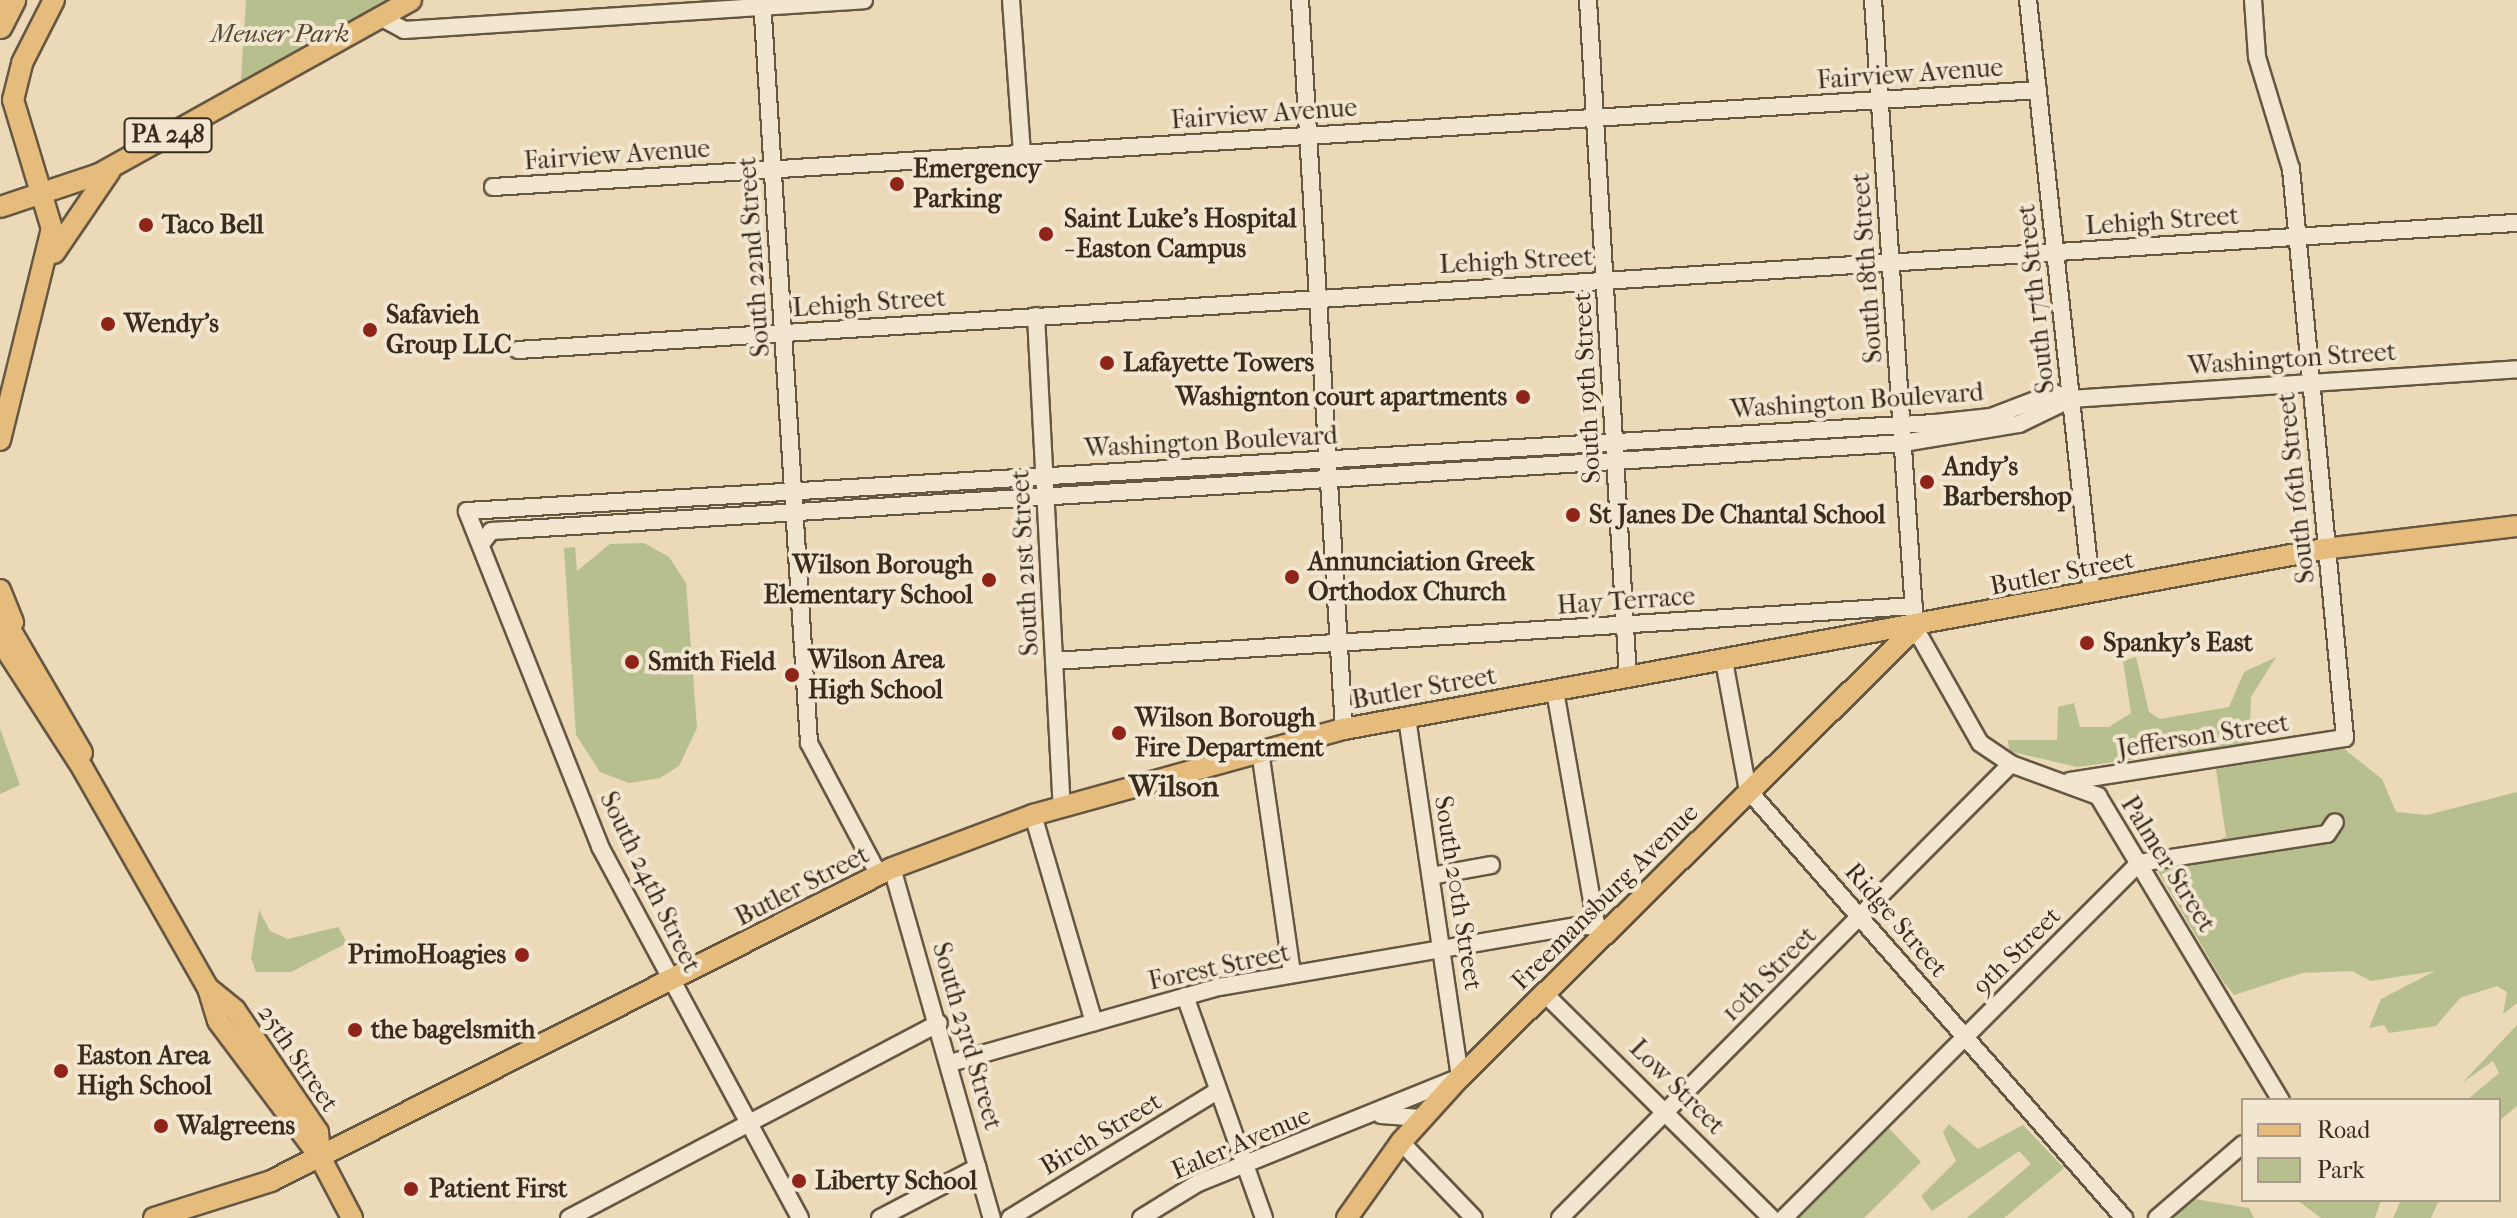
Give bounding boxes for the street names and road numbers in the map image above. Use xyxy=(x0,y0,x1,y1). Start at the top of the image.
street label: Fairview Avenue xyxy=(1816,52,2004,96)
street label: Fairview Avenue xyxy=(1170,92,1358,136)
road number: PA 248 xyxy=(122,115,214,155)
street label: Fairview Avenue xyxy=(523,133,711,177)
street label: South 22nd Street xyxy=(731,156,777,358)
street label: South 18th Street xyxy=(1845,172,1889,364)
street label: Lehigh Street xyxy=(2084,200,2240,242)
street label: South 17th Street xyxy=(2011,203,2061,395)
street label: Lehigh Street xyxy=(1439,241,1593,281)
street label: Lehigh Street xyxy=(791,282,947,324)
street label: South 19th Street xyxy=(1566,292,1608,484)
street label: Washington Street xyxy=(2187,336,2397,382)
street label: Washington Boulevard xyxy=(1729,377,1985,425)
street label: South 16th Street xyxy=(2270,391,2322,585)
street label: Washington Boulevard xyxy=(1083,420,1339,464)
street label: South 21st Street xyxy=(1005,469,1045,657)
street label: Butler Street xyxy=(1987,544,2137,602)
street label: Hay Terrace xyxy=(1556,581,1696,621)
street label: Butler Street xyxy=(1349,660,1499,716)
street label: Jefferson Street xyxy=(2115,707,2291,765)
street label: South 24th Street xyxy=(593,787,707,977)
street label: Palmer Street xyxy=(2114,790,2222,938)
street label: South 20th Street xyxy=(1427,794,1489,992)
street label: Freemansburg Avenue xyxy=(1505,797,1705,997)
street label: Butler Street xyxy=(730,839,874,933)
street label: Ridge Street xyxy=(1838,856,1954,984)
street label: 9th Street xyxy=(1966,900,2068,1002)
street label: 10th Street xyxy=(1715,920,1823,1028)
street label: Forest Street xyxy=(1145,937,1293,997)
street label: South 23rd Street xyxy=(925,939,1009,1133)
street label: 25th Street xyxy=(251,998,345,1118)
street label: Low Street xyxy=(1623,1033,1731,1141)
street label: Birch Street xyxy=(1035,1086,1167,1182)
street label: Ealer Avenue xyxy=(1167,1100,1315,1186)

